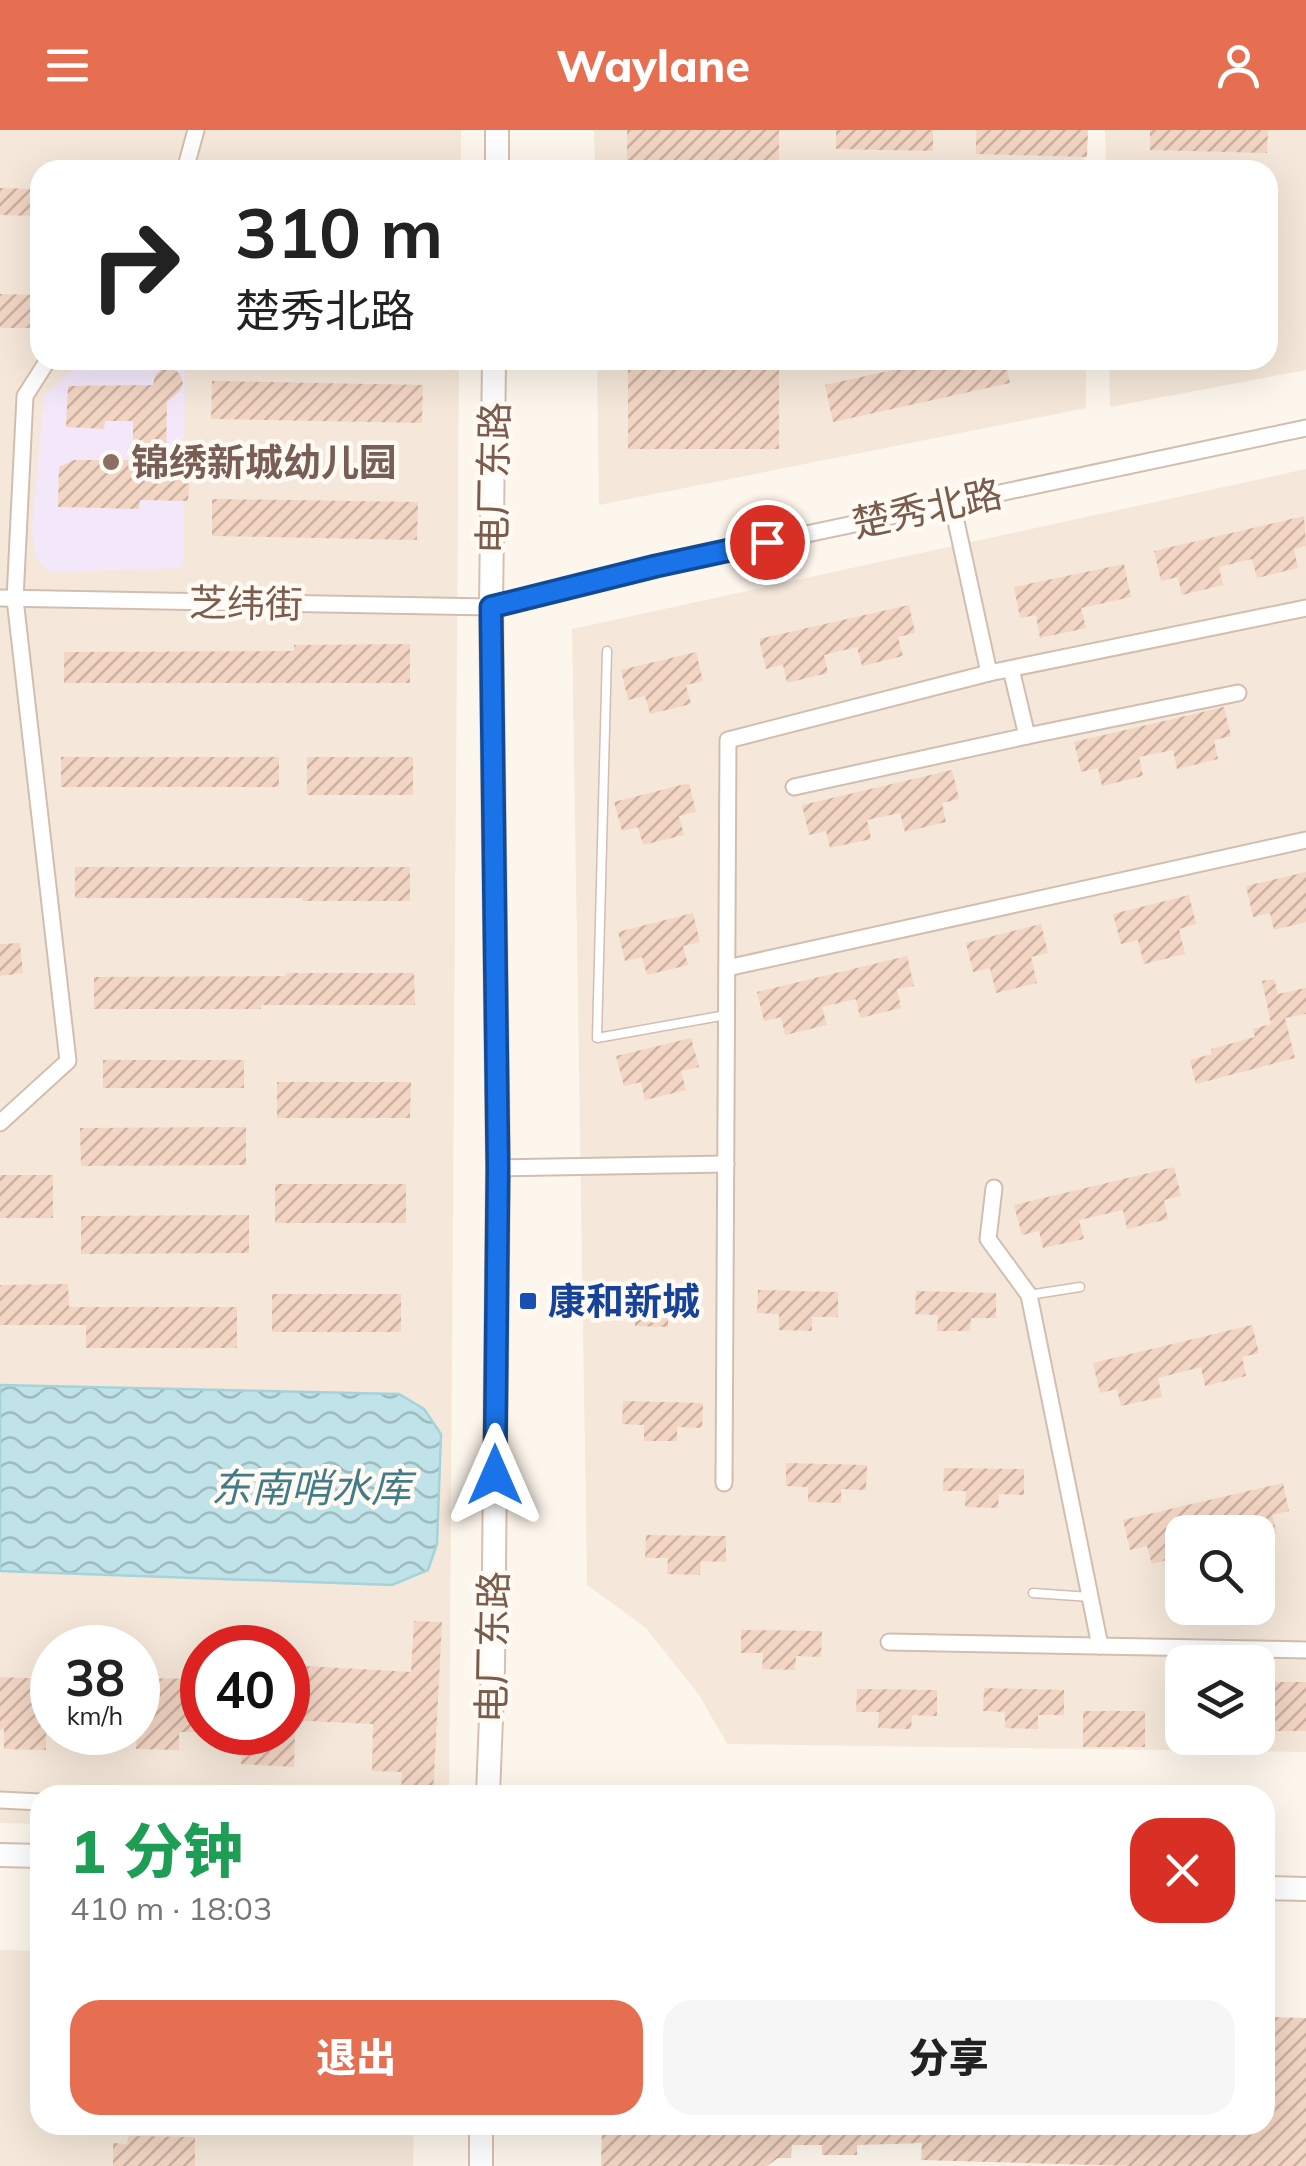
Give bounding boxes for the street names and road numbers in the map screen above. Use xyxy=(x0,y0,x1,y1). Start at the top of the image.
street label: 电厂东路 xyxy=(468,402,518,554)
street label: 楚秀北路 xyxy=(848,469,1006,547)
street label: 芝纬街 xyxy=(189,578,303,628)
street label: 电厂东路 xyxy=(467,1571,517,1723)

